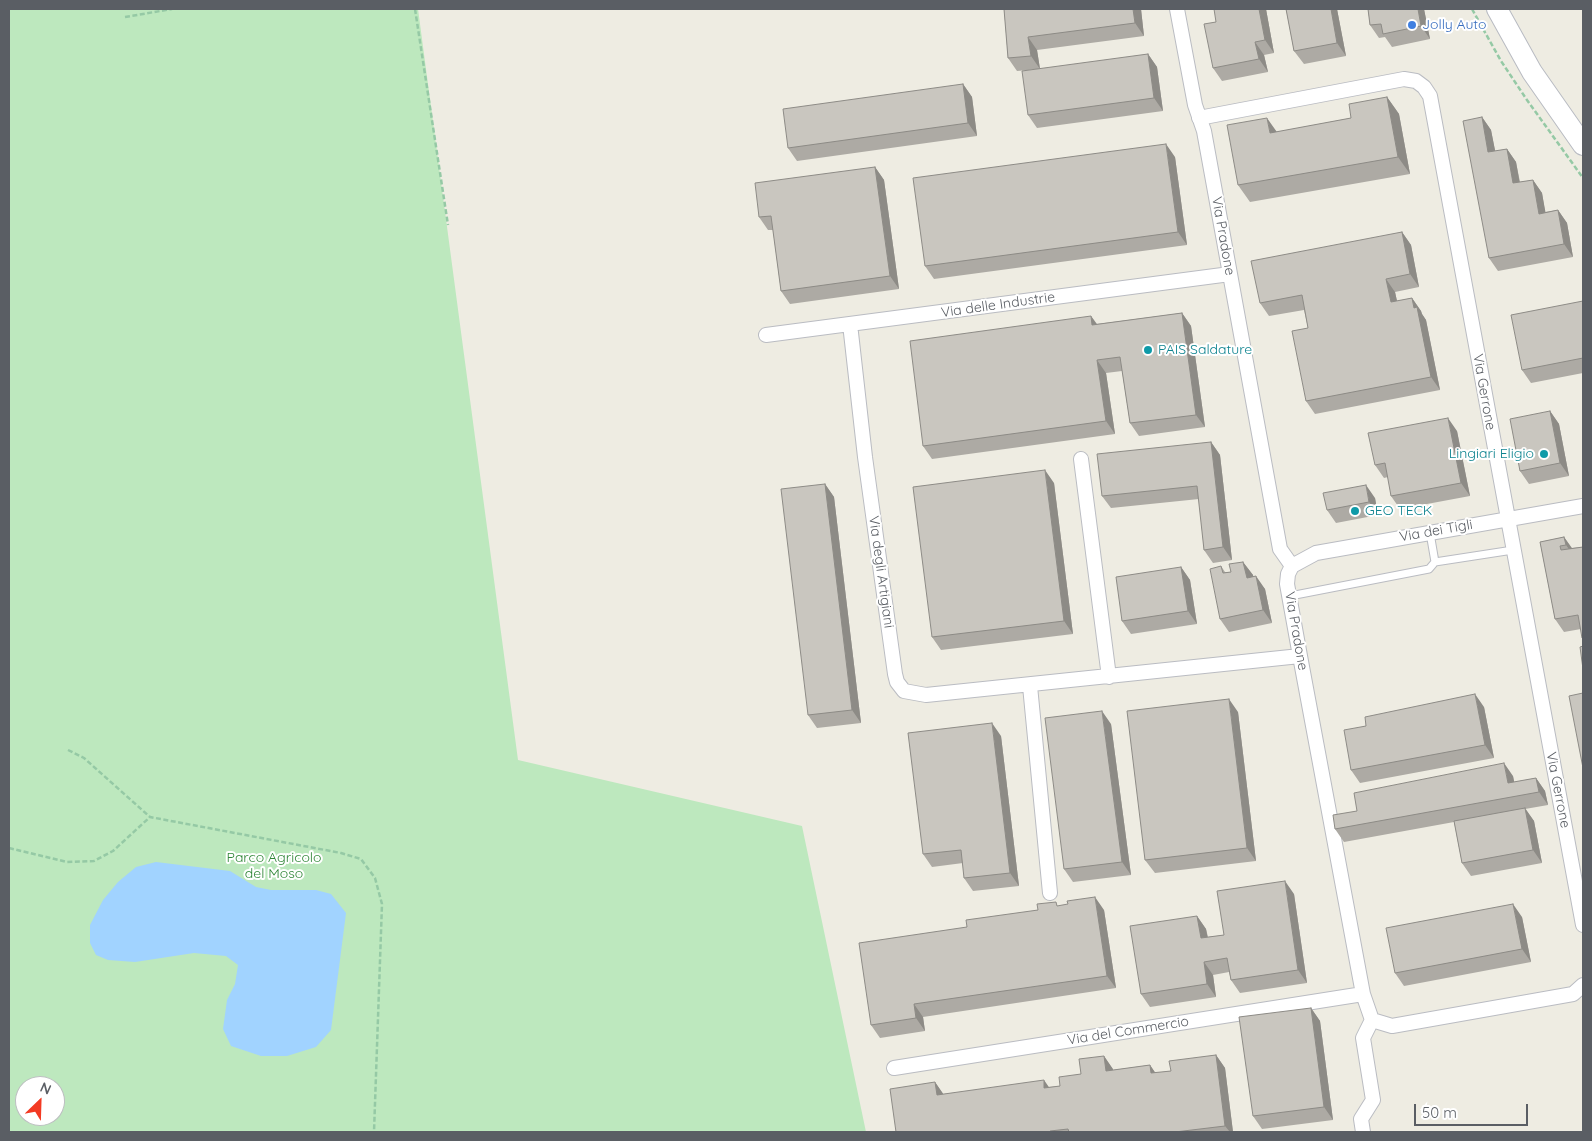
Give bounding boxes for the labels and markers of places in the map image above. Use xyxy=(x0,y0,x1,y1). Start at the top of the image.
place label: Jolly Auto xyxy=(1422,17,1486,33)
marker: Jolly Auto xyxy=(1406,19,1418,31)
place label: PAIS Saldature xyxy=(1158,342,1252,358)
marker: PAIS Saldature xyxy=(1142,344,1154,356)
place label: Lingiari Eligio xyxy=(1449,446,1534,462)
marker: Lingiari Eligio xyxy=(1538,448,1550,460)
place label: GEO TECK xyxy=(1365,503,1432,519)
marker: GEO TECK xyxy=(1349,505,1361,517)

